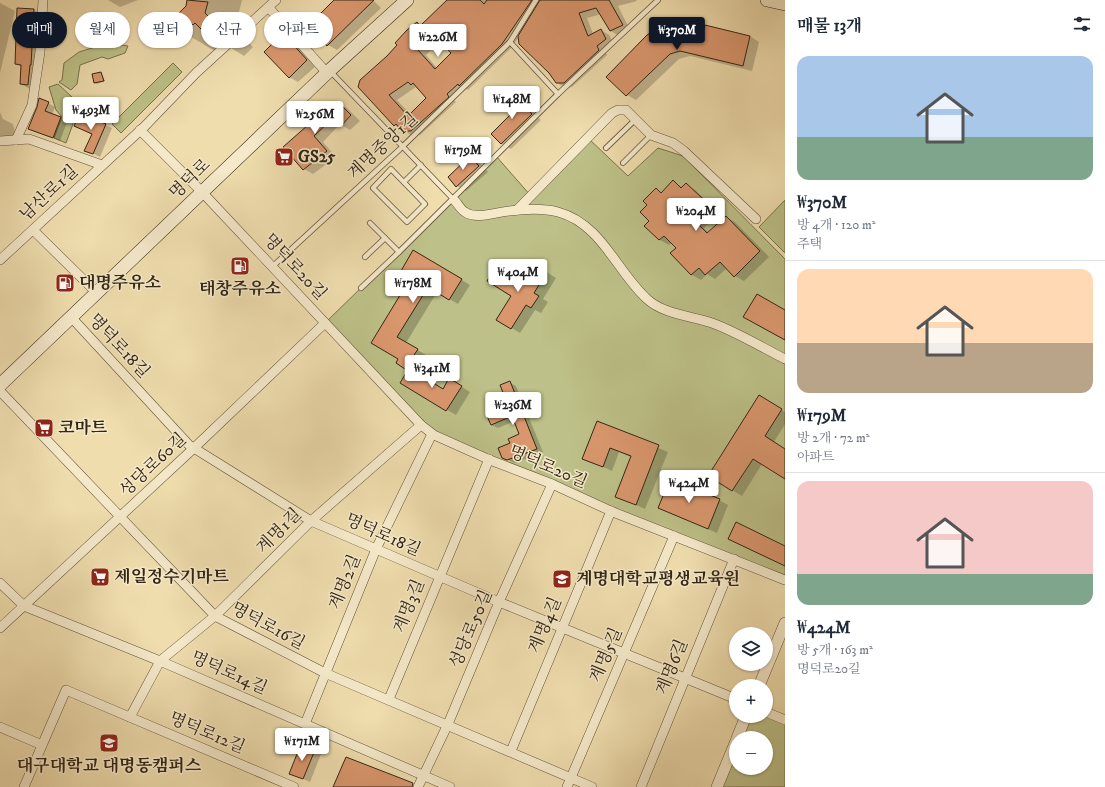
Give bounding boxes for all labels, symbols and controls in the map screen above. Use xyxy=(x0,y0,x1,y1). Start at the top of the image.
chip: 매매 xyxy=(12,12,67,48)
chip: 월세 xyxy=(75,12,130,48)
chip: 필터 xyxy=(138,12,193,48)
chip: 신규 xyxy=(201,12,256,48)
chip: 아파트 xyxy=(264,12,333,48)
icon: filters xyxy=(1071,13,1093,35)
text: 매물 13개 xyxy=(797,15,863,37)
pin: ₩370M xyxy=(649,17,705,51)
text: ₩370M xyxy=(658,22,696,38)
pin: ₩226M xyxy=(410,24,466,58)
text: ₩226M xyxy=(418,29,458,45)
icon: home xyxy=(909,82,981,154)
pin: ₩148M xyxy=(484,86,540,120)
text: ₩148M xyxy=(493,91,531,107)
pin: ₩493M xyxy=(63,97,119,131)
pin: ₩256M xyxy=(287,101,343,135)
text: ₩493M xyxy=(72,102,110,118)
text: ₩256M xyxy=(295,106,335,122)
street label: 계명중앙1길 xyxy=(343,108,423,184)
pin: ₩179M xyxy=(435,137,491,171)
text: ₩179M xyxy=(444,142,482,158)
supermarket icon: GS25 xyxy=(273,146,295,168)
place label: GS25 xyxy=(298,146,336,168)
street label: 명덕로 xyxy=(165,154,216,204)
street label: 남산로1길 xyxy=(15,160,83,226)
text: ₩370M xyxy=(797,192,847,214)
pin: ₩204M xyxy=(668,198,724,232)
text: ₩204M xyxy=(676,203,716,219)
text: 방 4개 · 120 m² xyxy=(797,217,876,233)
street label: 명덕로20길 xyxy=(259,229,331,305)
text: 주택 xyxy=(797,236,822,252)
fuel station icon: 태창주유소 xyxy=(229,255,251,277)
pin: ₩404M xyxy=(490,259,546,293)
text: ₩404M xyxy=(497,264,539,280)
pin: ₩178M xyxy=(385,270,441,304)
fuel station icon: 대명주유소 xyxy=(54,272,76,294)
place label: 대명주유소 xyxy=(79,272,161,294)
text: ₩178M xyxy=(394,275,432,291)
place label: 태창주유소 xyxy=(199,278,281,300)
icon: home xyxy=(909,295,981,367)
street label: 명덕로18길 xyxy=(84,309,154,383)
pin: ₩341M xyxy=(404,355,460,389)
text: ₩341M xyxy=(414,360,450,376)
pin: ₩236M xyxy=(485,392,541,426)
text: ₩236M xyxy=(494,397,532,413)
text: ₩179M xyxy=(797,405,846,427)
supermarket icon: 코마트 xyxy=(33,417,55,439)
place label: 코마트 xyxy=(58,417,108,439)
street label: 성당로60길 xyxy=(115,428,191,502)
text: 방 2개 · 72 m² xyxy=(797,430,870,446)
street label: 명덕로20길 xyxy=(505,441,591,493)
text: 아파트 xyxy=(797,449,835,465)
pin: ₩424M xyxy=(661,470,717,504)
text: ₩424M xyxy=(669,475,709,491)
street label: 계명1길 xyxy=(252,504,306,558)
icon: home xyxy=(909,507,981,579)
street label: 명덕로18길 xyxy=(342,509,424,561)
street label: 계명2길 xyxy=(324,551,366,613)
supermarket icon: 제일정수기마트 xyxy=(89,566,111,588)
place label: 제일정수기마트 xyxy=(114,566,230,588)
school or university icon: 계명대학교평생교육원 xyxy=(551,568,573,590)
place label: 계명대학교평생교육원 xyxy=(576,568,740,590)
street label: 계명3길 xyxy=(388,576,430,636)
street label: 성당로50길 xyxy=(445,586,497,672)
street label: 계명4길 xyxy=(523,594,567,656)
street label: 명덕로16길 xyxy=(227,597,309,655)
text: ₩424M xyxy=(797,617,850,639)
street label: 계명5길 xyxy=(585,624,627,686)
map controls xyxy=(729,627,773,775)
button: layers xyxy=(729,627,773,671)
street label: 계명6길 xyxy=(651,636,693,698)
text: 방 5개 · 163 m² xyxy=(797,642,873,658)
street label: 명덕로14길 xyxy=(187,646,271,700)
text: 명덕로20길 xyxy=(797,661,861,677)
button: + xyxy=(729,679,773,723)
street label: 명덕로12길 xyxy=(166,707,248,759)
pin: ₩171M xyxy=(274,728,330,762)
button: − xyxy=(729,731,773,775)
school or university icon: 대구대학교 대명동캠퍼스 xyxy=(98,732,120,754)
text: ₩171M xyxy=(284,733,320,749)
place label: 대구대학교 대명동캠퍼스 xyxy=(17,755,202,777)

